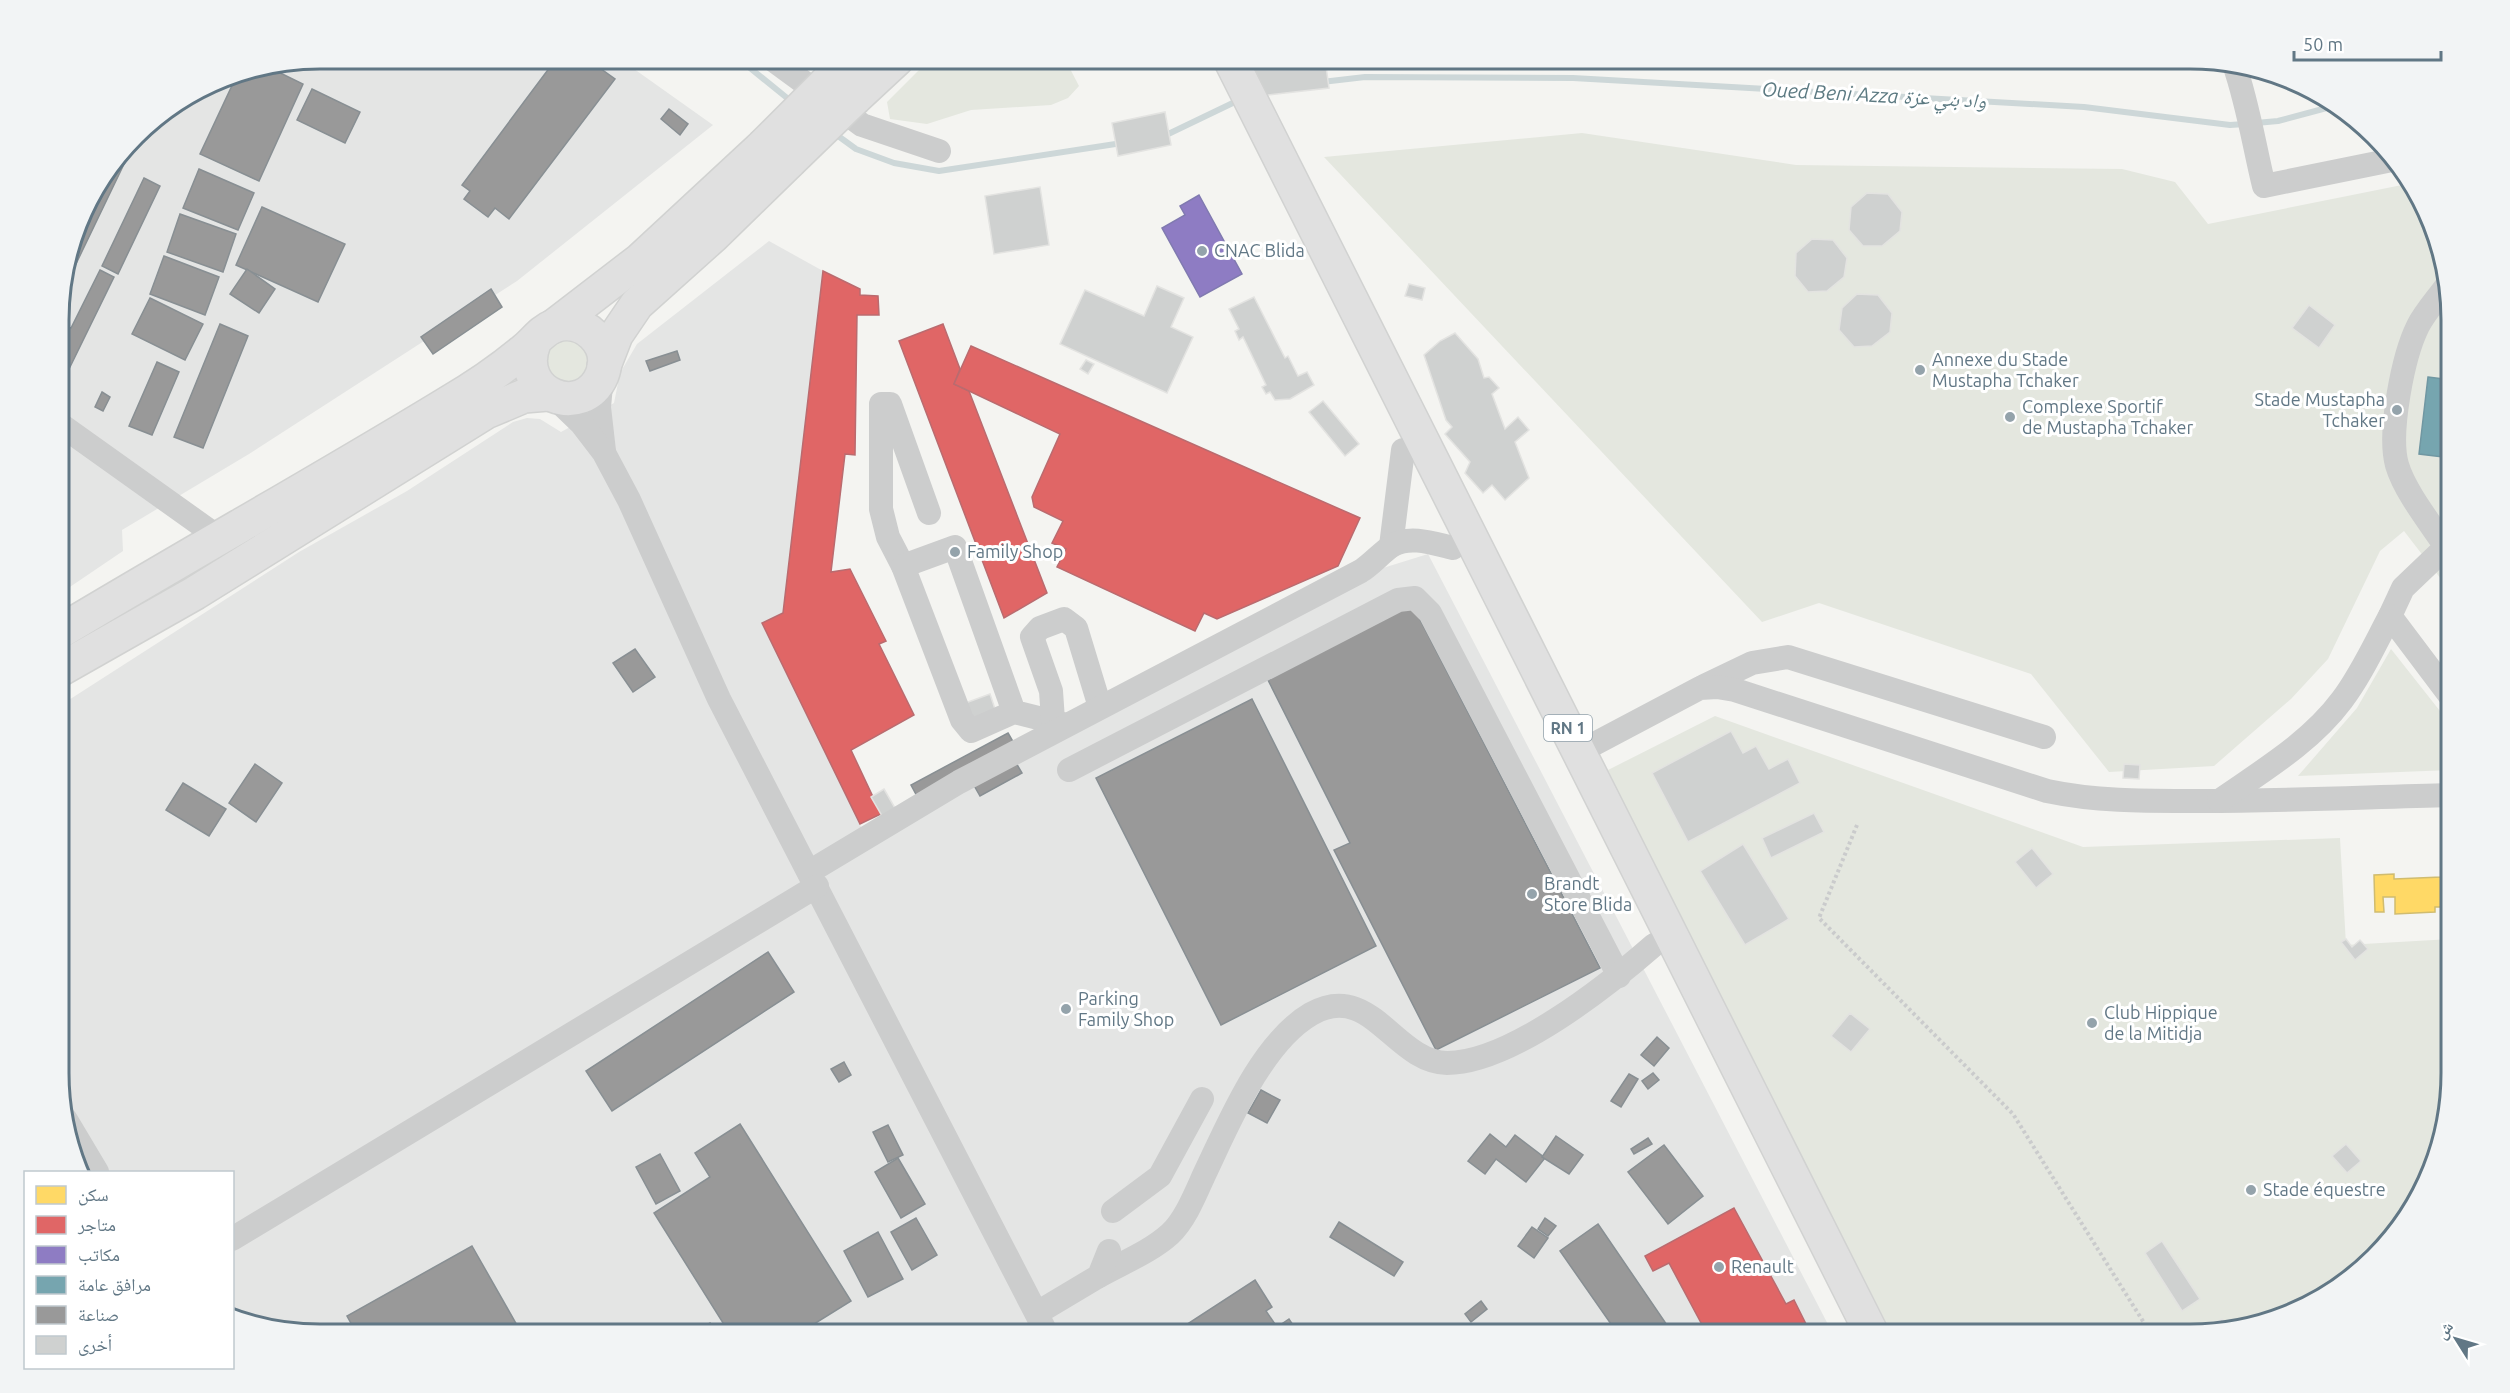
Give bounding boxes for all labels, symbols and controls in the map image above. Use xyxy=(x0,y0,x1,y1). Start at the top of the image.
scale bar xyxy=(2294,24,2441,62)
text: 50 m xyxy=(2303,34,2343,54)
water label: Oued Beni Azza واد بني عزة xyxy=(1761,77,1987,117)
place label: CNAC Blida xyxy=(1214,240,1305,260)
marker: CNAC Blida xyxy=(1195,244,1209,258)
place label: Annexe du Stade Mustapha Tchaker xyxy=(1932,349,2079,390)
marker: Annexe du Stade Mustapha Tchaker xyxy=(1913,363,1927,377)
place label: Stade Mustapha Tchaker xyxy=(2255,389,2385,430)
place label: Complexe Sportif de Mustapha Tchaker xyxy=(2022,396,2194,437)
marker: Stade Mustapha Tchaker xyxy=(2390,403,2404,417)
marker: Complexe Sportif de Mustapha Tchaker xyxy=(2003,410,2017,424)
place label: Family Shop xyxy=(967,541,1063,561)
marker: Family Shop xyxy=(948,545,962,559)
road number: RN 1 xyxy=(1544,715,1592,741)
place label: Brandt Store Blida xyxy=(1544,873,1632,914)
marker: Brandt Store Blida xyxy=(1525,887,1539,901)
place label: Parking Family Shop xyxy=(1078,988,1174,1029)
marker: Parking Family Shop xyxy=(1059,1002,1073,1016)
place label: Club Hippique de la Mitidja xyxy=(2104,1002,2218,1043)
marker: Club Hippique de la Mitidja xyxy=(2085,1016,2099,1030)
legend xyxy=(24,1171,234,1369)
place label: Stade équestre xyxy=(2263,1179,2386,1199)
marker: Stade équestre xyxy=(2244,1183,2258,1197)
text: سكن xyxy=(78,1184,109,1206)
text: متاجر xyxy=(77,1214,116,1235)
text: مكاتب xyxy=(78,1244,120,1266)
place label: Renault xyxy=(1731,1256,1794,1276)
marker: Renault xyxy=(1712,1260,1726,1274)
text: مرافق عامة xyxy=(78,1274,151,1296)
text: صناعة xyxy=(78,1304,119,1324)
north arrow xyxy=(2426,1309,2486,1369)
text: ش xyxy=(2432,1318,2457,1343)
text: أخرى xyxy=(78,1334,112,1356)

